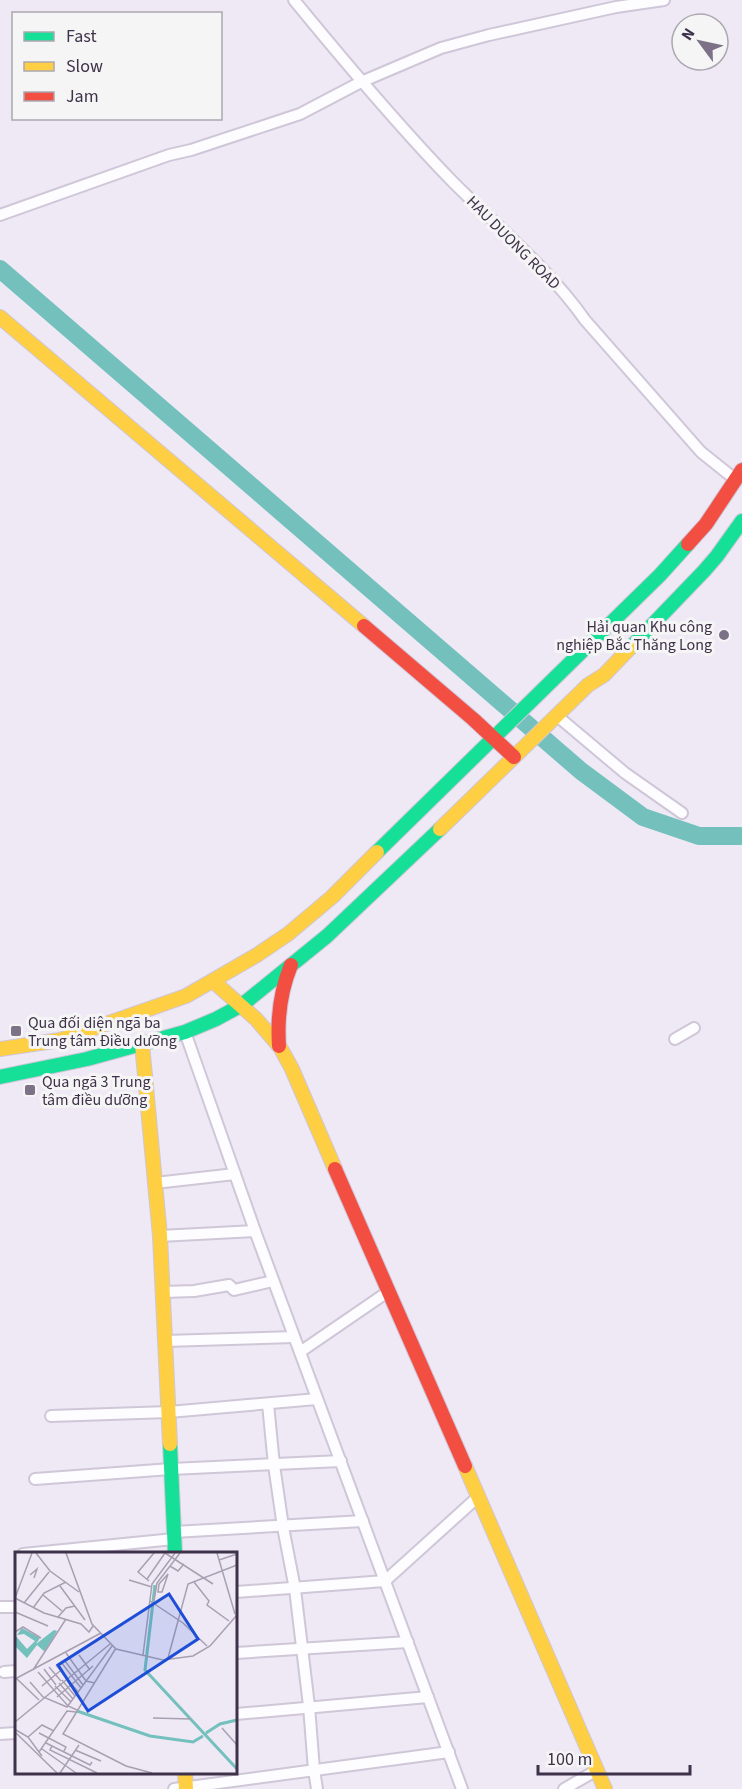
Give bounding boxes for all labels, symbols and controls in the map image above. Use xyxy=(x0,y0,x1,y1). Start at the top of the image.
legend xyxy=(12,12,222,120)
north arrow xyxy=(670,12,730,72)
text: Fast xyxy=(66,24,97,49)
text: N xyxy=(676,24,700,45)
text: Slow xyxy=(66,54,103,79)
text: Jam xyxy=(66,84,99,109)
street label: HAU DUONG ROAD xyxy=(461,191,565,295)
place label: Hải quan Khu công nghiệp Bắc Thăng Long xyxy=(556,616,712,656)
marker: Hải quan Khu công nghiệp Bắc Thăng Long xyxy=(717,628,731,642)
place label: Qua đối diện ngã ba Trung tâm Điều dưỡng xyxy=(28,1012,177,1052)
marker: Qua đối diện ngã ba Trung tâm Điều dưỡng xyxy=(9,1024,23,1038)
place label: Qua ngã 3 Trung tâm điều dưỡng xyxy=(42,1071,150,1111)
marker: Qua ngã 3 Trung tâm điều dưỡng xyxy=(23,1083,37,1097)
inset map xyxy=(15,1552,237,1774)
scale bar xyxy=(538,1738,690,1776)
text: 100 m xyxy=(547,1747,592,1772)

